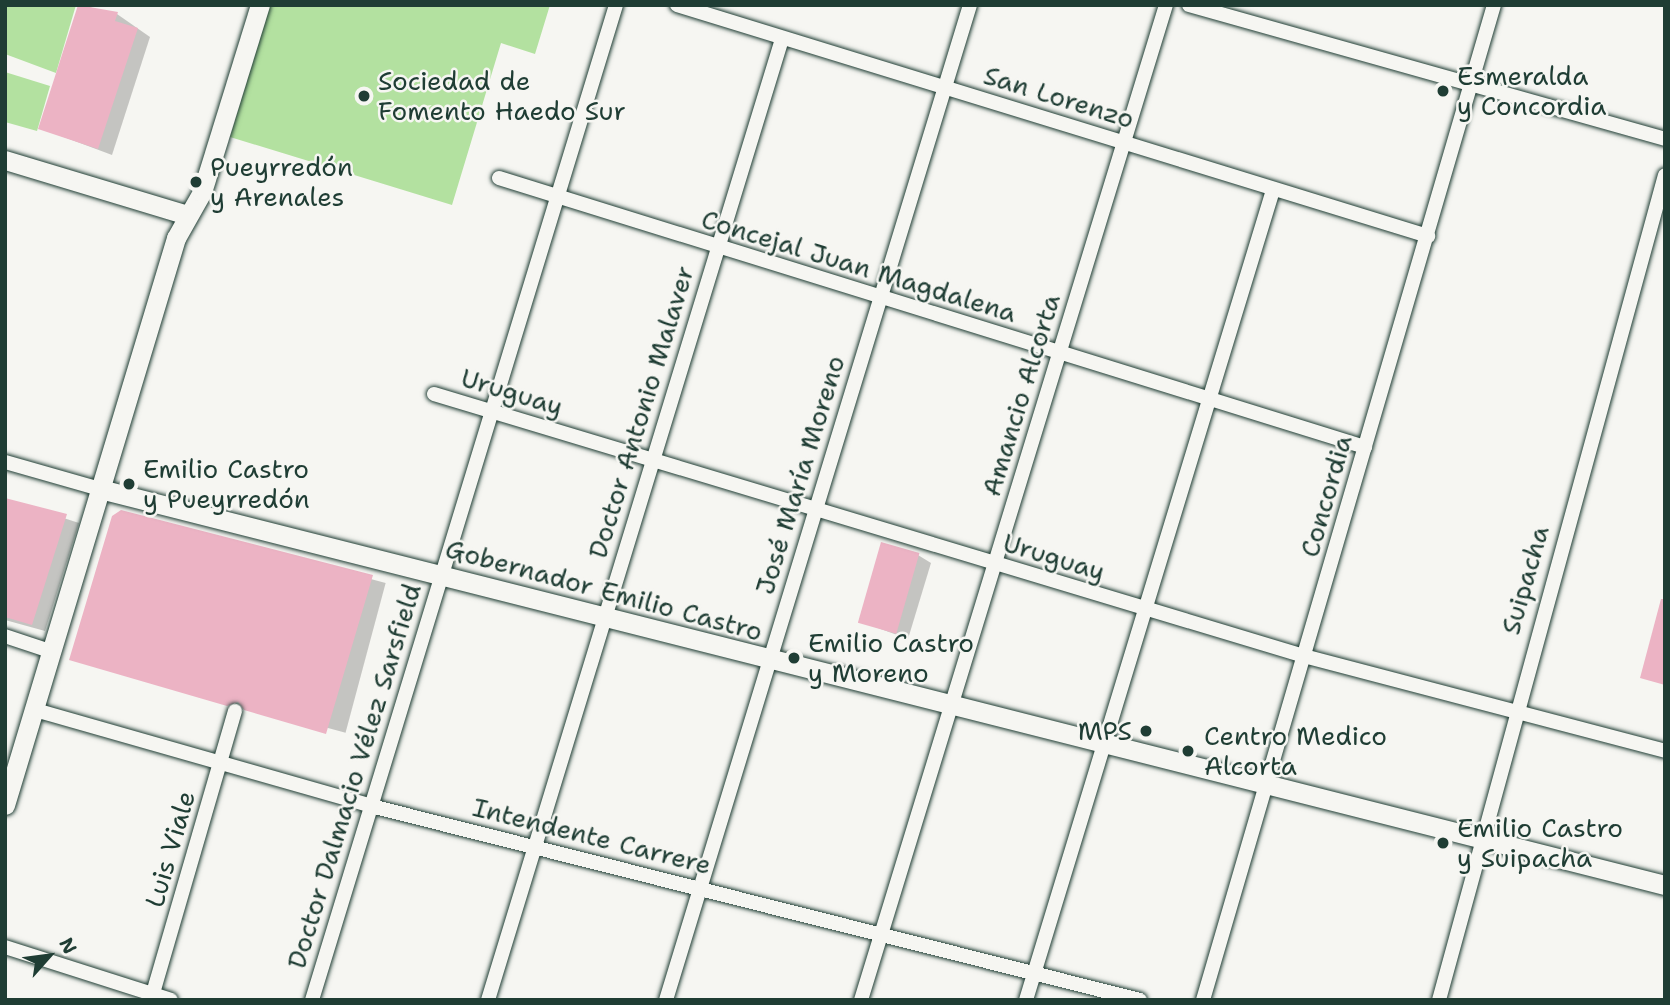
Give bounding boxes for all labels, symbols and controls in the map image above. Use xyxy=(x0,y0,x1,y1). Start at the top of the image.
street label: San Lorenzo xyxy=(980,59,1138,135)
place label: Esmeralda y Concordia xyxy=(1457,60,1606,122)
place label: Sociedad de Fomento Haedo Sur xyxy=(378,65,626,126)
marker: Esmeralda y Concordia xyxy=(1435,83,1451,99)
marker: Sociedad de Fomento Haedo Sur xyxy=(356,88,372,104)
place label: Pueyrredón y Arenales xyxy=(210,151,353,212)
marker: Pueyrredón y Arenales xyxy=(188,174,204,190)
street label: Concejal Juan Magdalena xyxy=(698,203,1020,329)
street label: Doctor Antonio Malaver xyxy=(582,262,700,562)
street label: Amancio Alcorta xyxy=(975,290,1067,500)
street label: José María Moreno xyxy=(749,352,851,598)
street label: Uruguay xyxy=(457,362,567,422)
street label: Concordia xyxy=(1294,431,1358,561)
place label: Emilio Castro y Pueyrredón xyxy=(143,453,310,514)
marker: Emilio Castro y Pueyrredón xyxy=(121,476,137,492)
street label: Suipacha xyxy=(1495,522,1555,638)
street label: Uruguay xyxy=(999,527,1109,587)
street label: Gobernador Emilio Castro xyxy=(442,533,766,647)
street label: Doctor Dalmacio Vélez Sarsfield xyxy=(281,580,427,972)
place label: Emilio Castro y Moreno xyxy=(808,627,974,688)
marker: Emilio Castro y Moreno xyxy=(786,650,802,666)
place label: MPS xyxy=(1078,715,1132,747)
place label: Centro Medico Alcorta xyxy=(1204,720,1387,782)
marker: MPS xyxy=(1138,723,1154,739)
marker: Centro Medico Alcorta xyxy=(1178,741,1198,761)
street label: Luis Viale xyxy=(139,787,201,911)
street label: Intendente Carrere xyxy=(470,791,714,881)
place label: Emilio Castro y Suipacha xyxy=(1457,812,1623,874)
marker: Emilio Castro y Suipacha xyxy=(1435,835,1451,851)
north arrow xyxy=(14,921,84,991)
text: N xyxy=(53,933,83,958)

